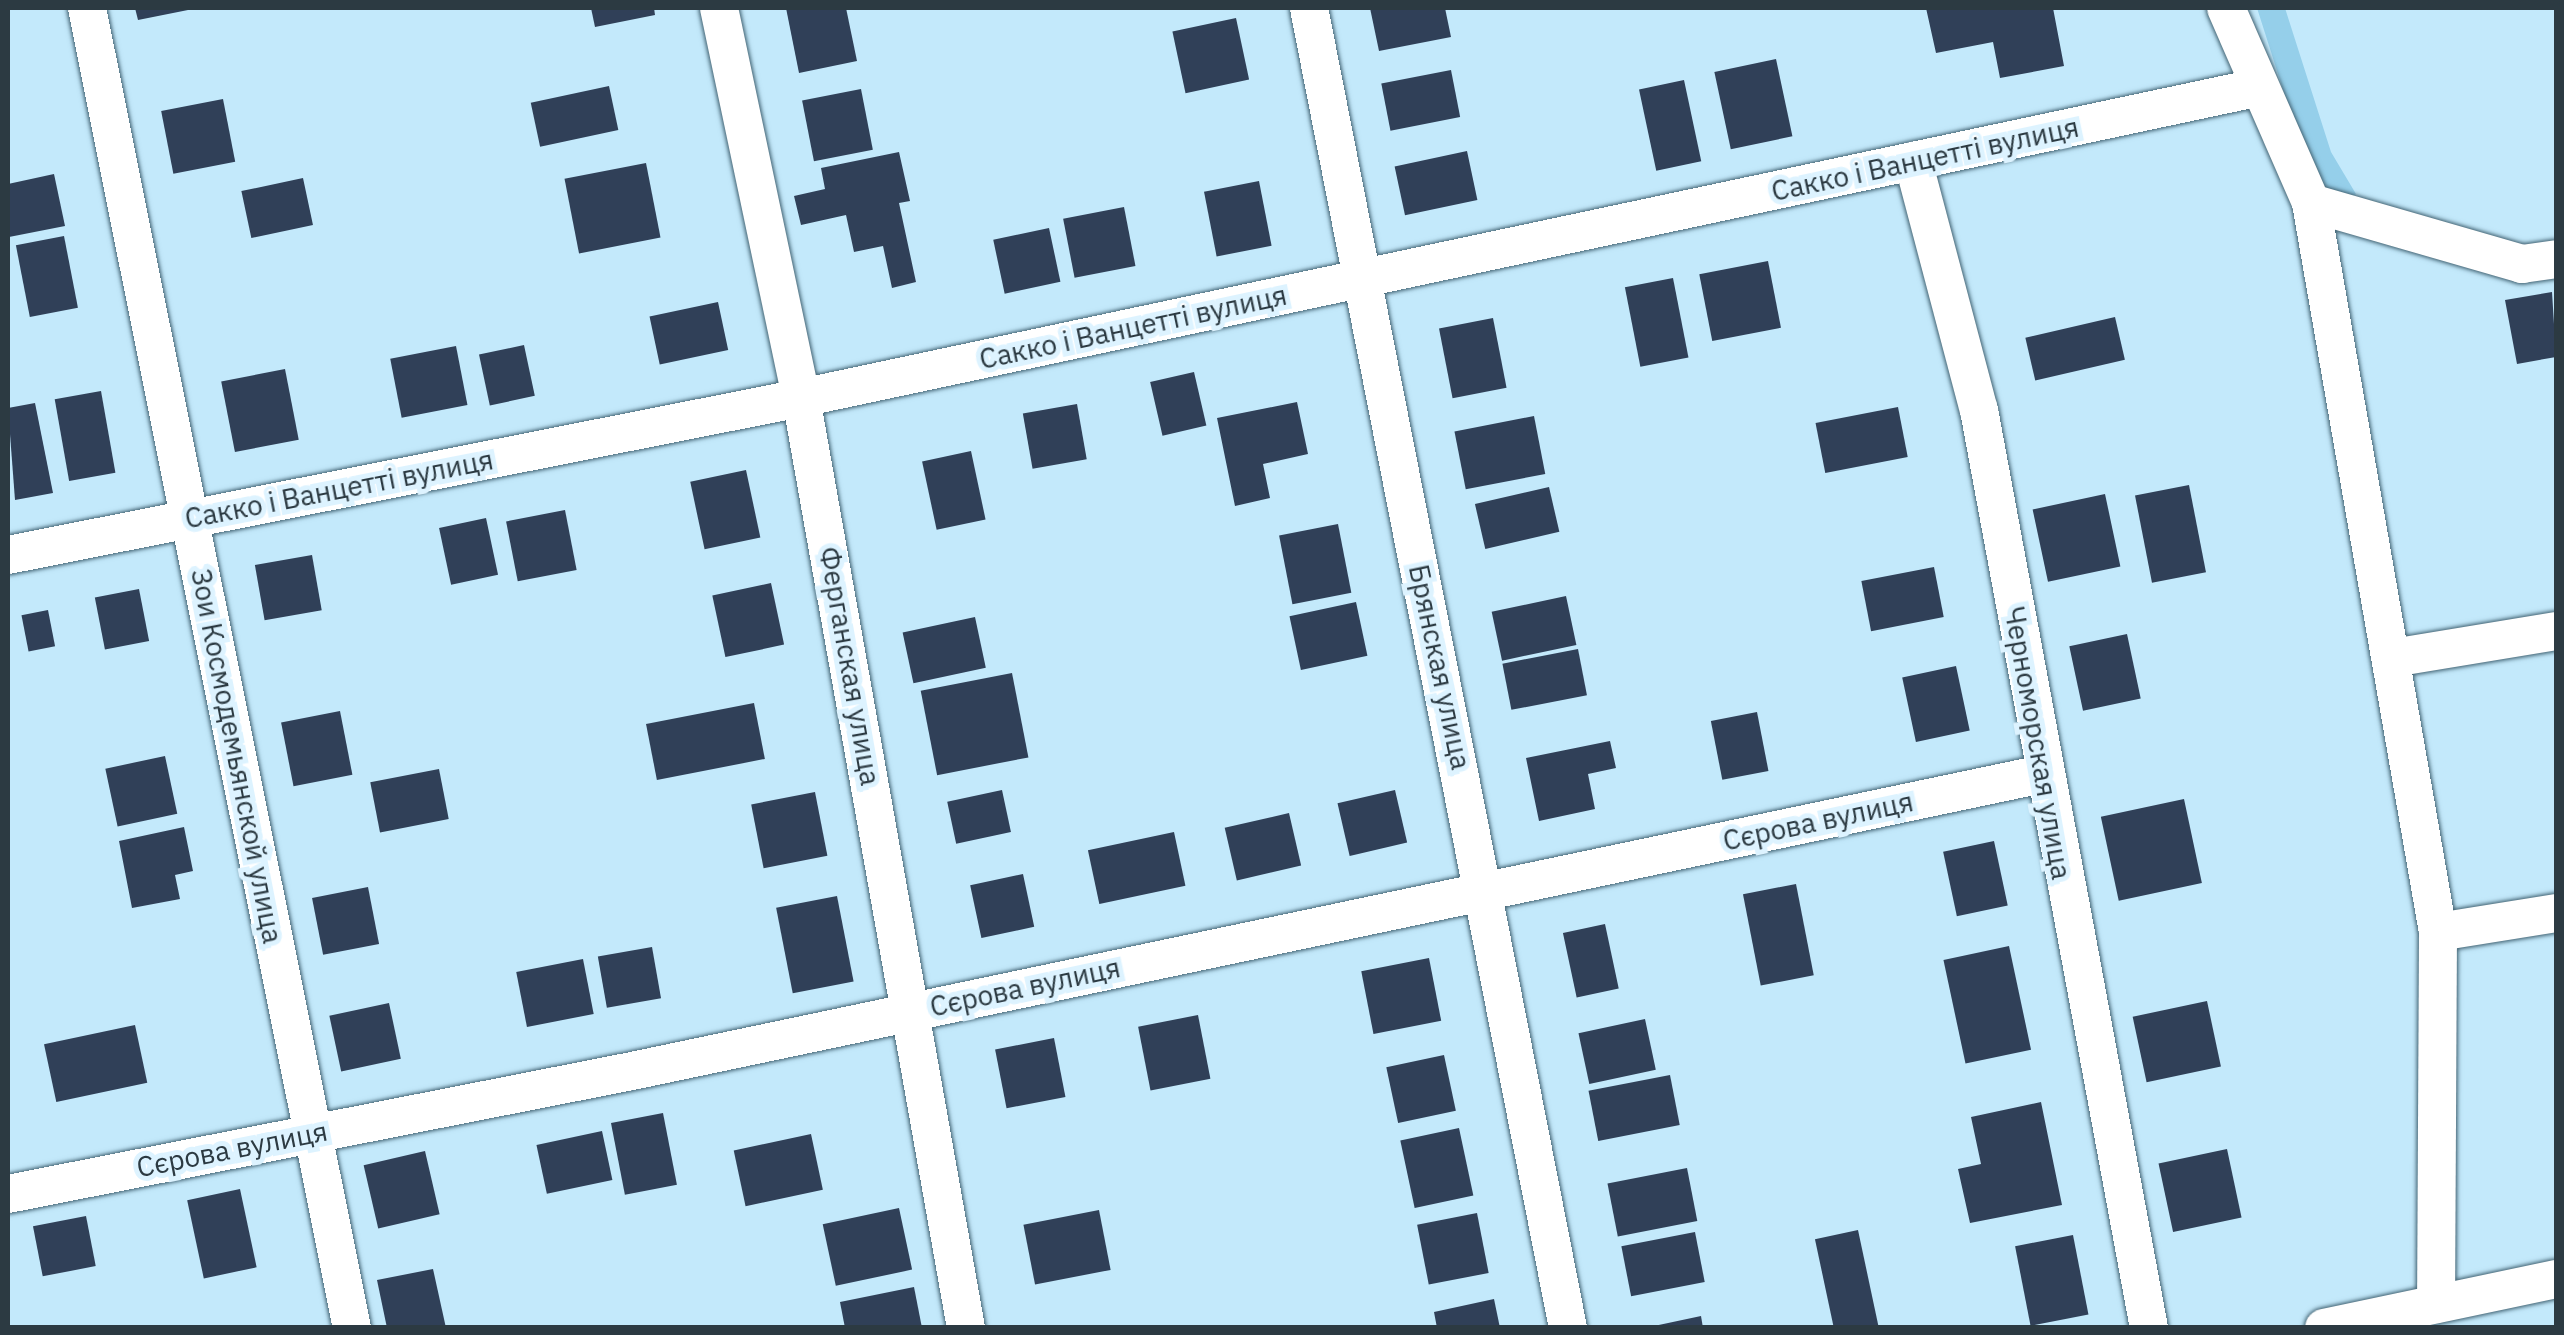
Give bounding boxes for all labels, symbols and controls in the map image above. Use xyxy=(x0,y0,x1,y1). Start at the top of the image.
street label: Сакко і Ванцетті вулиця xyxy=(1768,110,2082,208)
street label: Сакко і Ванцетті вулиця xyxy=(976,278,1290,376)
street label: Сакко і Ванцетті вулиця xyxy=(182,443,496,535)
street label: Ферганская улица xyxy=(812,544,888,788)
street label: Брянская улица xyxy=(1402,561,1478,773)
street label: Зои Космодемьянской улица xyxy=(184,566,290,946)
street label: Черноморская улица xyxy=(1997,604,2079,882)
street label: Сєрова вулиця xyxy=(1720,784,1916,858)
street label: Сєрова вулиця xyxy=(927,950,1123,1024)
street label: Сєрова вулиця xyxy=(134,1114,330,1184)

